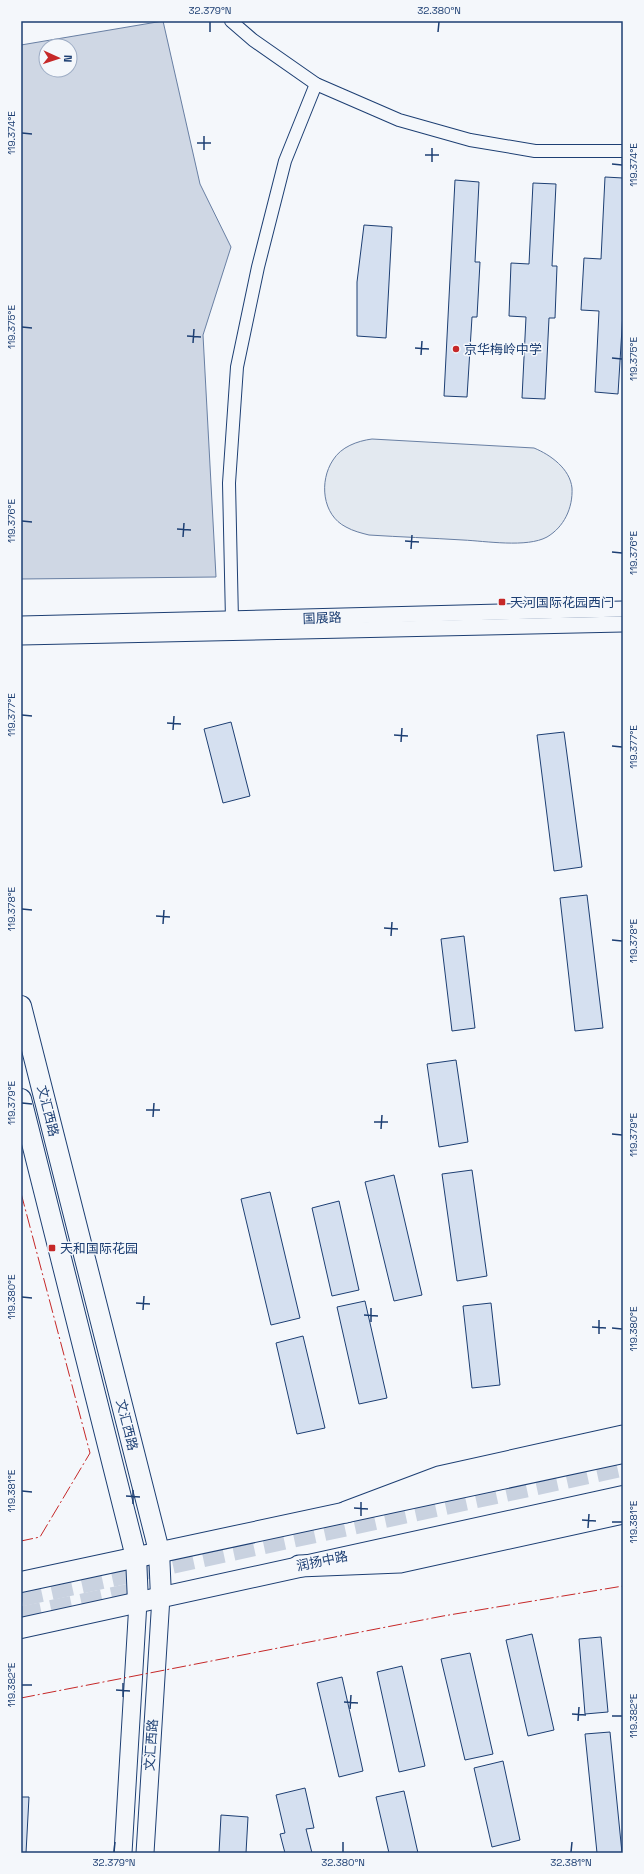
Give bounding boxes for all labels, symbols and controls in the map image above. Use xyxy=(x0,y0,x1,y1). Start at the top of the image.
text: 32.379°N xyxy=(189,4,231,17)
text: 32.380°N xyxy=(417,4,461,17)
north arrow xyxy=(38,38,78,78)
text: N xyxy=(61,54,75,63)
text: 119.374°E xyxy=(5,111,18,155)
text: 119.374°E xyxy=(627,143,640,187)
text: 119.375°E xyxy=(5,305,18,349)
text: 119.375°E xyxy=(627,337,640,381)
place label: 京华梅岭中学 xyxy=(464,341,542,358)
marker: 京华梅岭中学 xyxy=(451,344,461,354)
text: 119.376°E xyxy=(5,499,18,543)
text: 119.376°E xyxy=(627,531,640,575)
place label: 天河国际花园西门 xyxy=(510,594,614,611)
marker: 天河国际花园西门 xyxy=(497,597,507,607)
street label: 国展路 xyxy=(302,609,342,627)
text: 119.377°E xyxy=(5,693,18,737)
text: 119.377°E xyxy=(627,725,640,769)
text: 119.378°E xyxy=(5,887,18,931)
text: 119.378°E xyxy=(627,919,640,963)
text: 119.379°E xyxy=(5,1081,18,1125)
street label: 文汇西路 xyxy=(33,1084,63,1138)
text: 119.379°E xyxy=(627,1113,640,1157)
place label: 天和国际花园 xyxy=(60,1240,138,1257)
marker: 天和国际花园 xyxy=(47,1243,57,1253)
text: 119.380°E xyxy=(5,1274,18,1320)
text: 119.380°E xyxy=(627,1306,640,1352)
street label: 文汇西路 xyxy=(112,1398,142,1452)
text: 119.381°E xyxy=(5,1469,18,1512)
text: 119.381°E xyxy=(627,1500,640,1543)
street label: 润扬中路 xyxy=(295,1547,349,1575)
text: 119.382°E xyxy=(5,1662,18,1707)
text: 119.382°E xyxy=(627,1693,640,1738)
street label: 文汇西路 xyxy=(141,1718,161,1772)
text: 32.379°N xyxy=(93,1856,135,1869)
text: 32.380°N xyxy=(321,1856,365,1869)
text: 32.381°N xyxy=(550,1856,592,1869)

